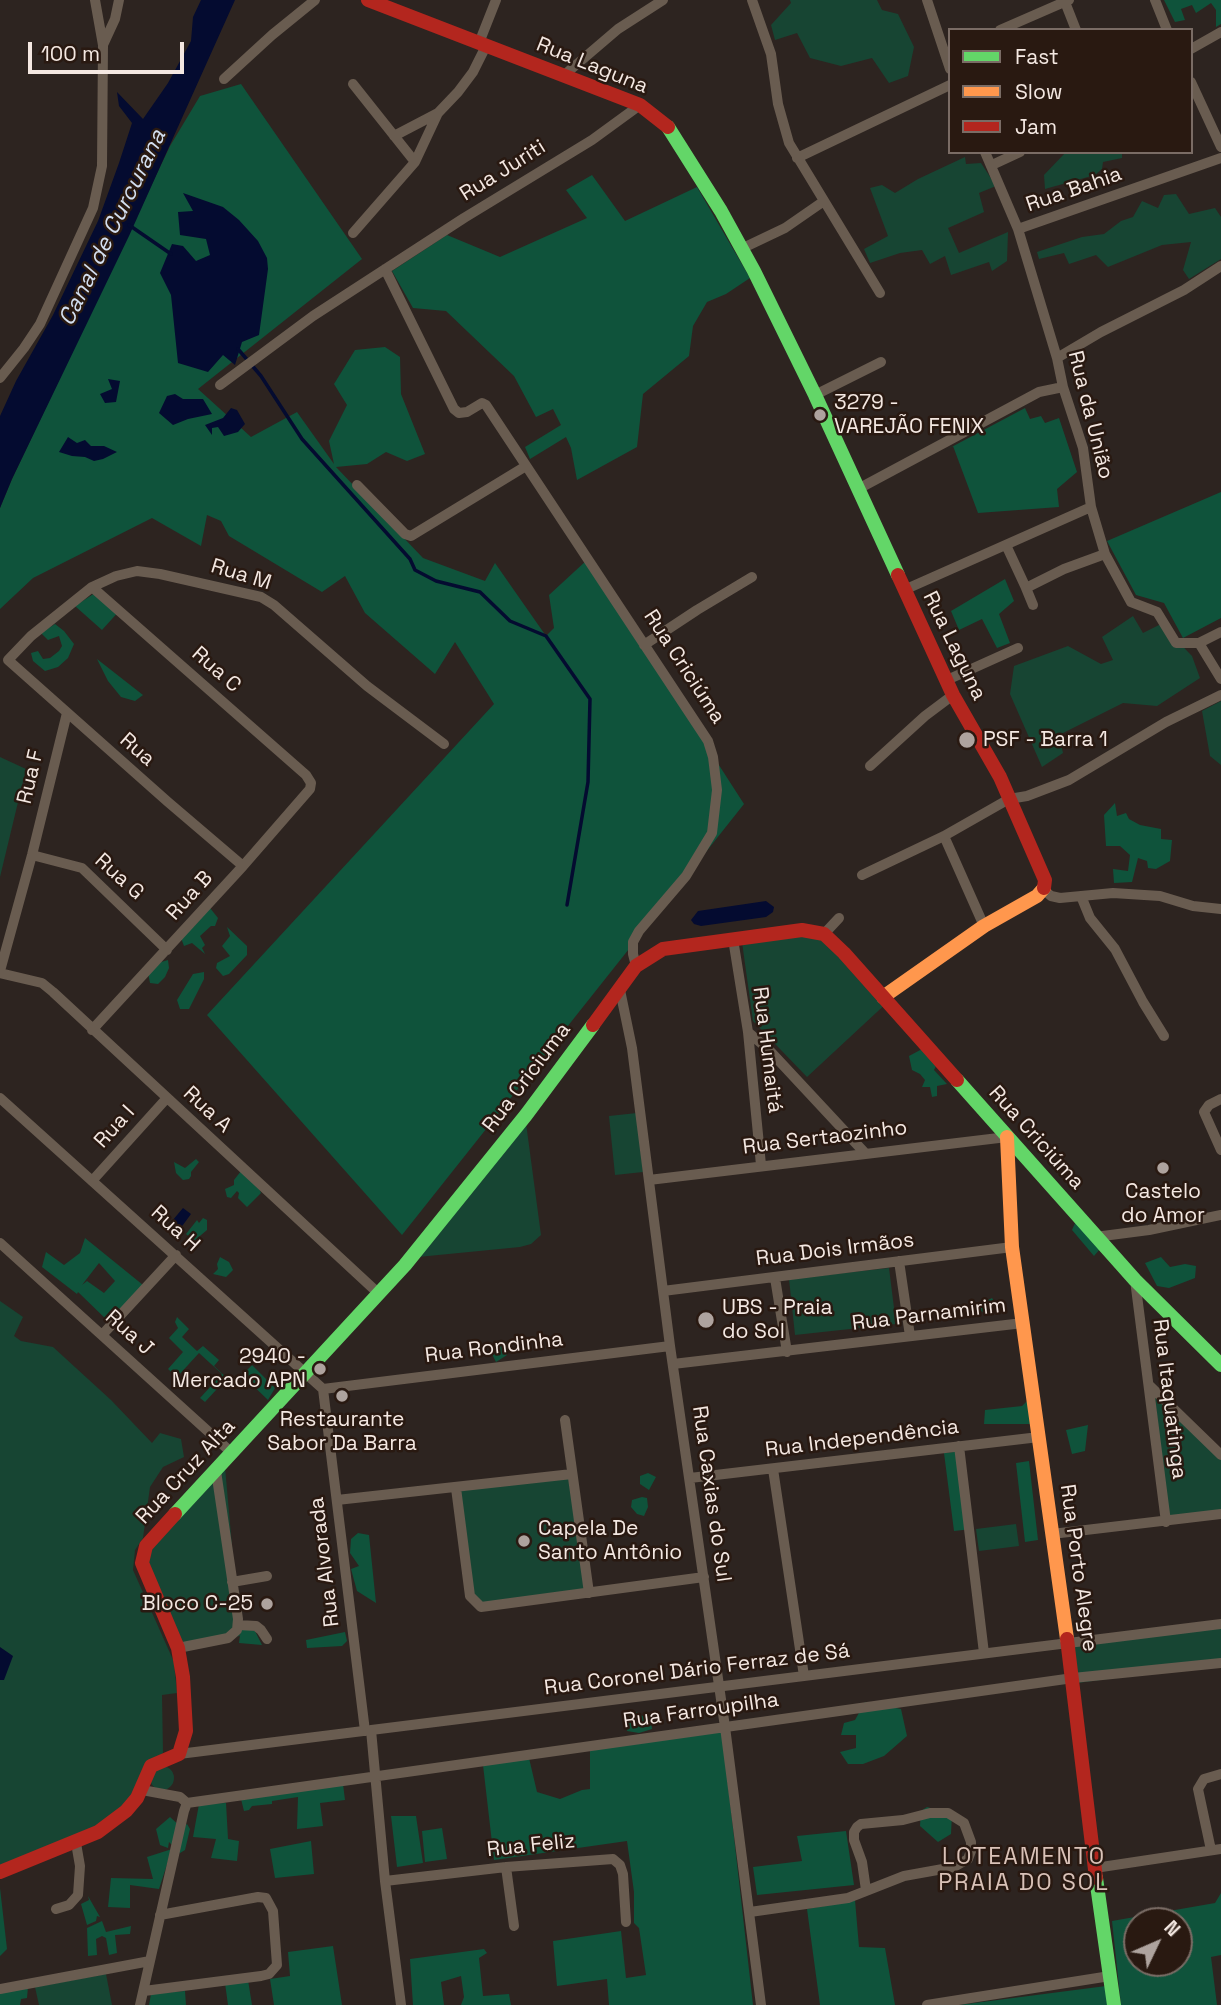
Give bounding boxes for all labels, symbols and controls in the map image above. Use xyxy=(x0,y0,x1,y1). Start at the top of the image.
scale bar xyxy=(32,28,187,72)
legend xyxy=(948,28,1193,154)
street label: Rua Laguna xyxy=(533,32,651,100)
text: 100 m xyxy=(41,40,100,67)
text: Fast xyxy=(1015,43,1059,70)
text: Slow xyxy=(1015,78,1063,105)
text: Jam xyxy=(1015,113,1057,140)
water label: Canal de Curcurana xyxy=(53,125,173,331)
street label: Rua Juriti xyxy=(456,135,550,207)
street label: Rua Bahia xyxy=(1023,162,1125,218)
street label: Rua da União xyxy=(1062,348,1118,482)
place label: 3279 - VAREJÃO FENIX xyxy=(834,390,984,440)
marker: 3279 - VAREJÃO FENIX xyxy=(812,407,828,423)
street label: Rua M xyxy=(208,554,274,596)
street label: Rua Laguna xyxy=(917,587,991,705)
street label: Rua Criciúma xyxy=(638,605,730,729)
street label: Rua C xyxy=(186,642,246,698)
place label: PSF - Barra 1 xyxy=(983,727,1108,753)
street label: Rua xyxy=(114,728,160,772)
marker: PSF - Barra 1 xyxy=(957,730,977,750)
street label: Rua F xyxy=(13,747,49,807)
street label: Rua G xyxy=(89,848,149,906)
street label: Rua B xyxy=(161,866,219,926)
street label: Rua Humaitá xyxy=(747,985,787,1115)
street label: Rua Criciuma xyxy=(478,1018,576,1138)
street label: Rua A xyxy=(178,1081,236,1139)
street label: Rua Criciúma xyxy=(983,1081,1089,1195)
street label: Rua I xyxy=(89,1100,141,1154)
street label: Rua Sertaozinho xyxy=(741,1115,909,1161)
marker: Castelo do Amor xyxy=(1155,1160,1171,1176)
place label: Castelo do Amor xyxy=(1121,1179,1205,1229)
street label: Rua H xyxy=(145,1200,205,1258)
street label: Rua Dois Irmãos xyxy=(755,1228,915,1272)
street label: Rua Parnamirim xyxy=(850,1293,1008,1337)
place label: UBS - Praia do Sol xyxy=(722,1295,833,1345)
street label: Rua J xyxy=(100,1305,158,1361)
marker: UBS - Praia do Sol xyxy=(696,1310,716,1330)
street label: Rua Itaquatinga xyxy=(1147,1318,1191,1480)
street label: Rua Rondinha xyxy=(423,1327,565,1369)
place label: 2940 - Mercado APN xyxy=(172,1344,306,1394)
marker: 2940 - Mercado APN xyxy=(312,1361,328,1377)
marker: Restaurante Sabor Da Barra xyxy=(334,1388,350,1404)
street label: Rua Caxias do Sul xyxy=(686,1404,736,1584)
place label: Restaurante Sabor Da Barra xyxy=(267,1407,417,1457)
street label: Rua Cruz Alta xyxy=(131,1414,241,1530)
street label: Rua Independência xyxy=(764,1415,960,1463)
street label: Rua Porto Alegre xyxy=(1054,1483,1102,1653)
street label: Rua Alvorada xyxy=(305,1496,345,1628)
place label: Capela De Santo Antônio xyxy=(538,1516,682,1566)
marker: Capela De Santo Antônio xyxy=(516,1533,532,1549)
place label: Bloco C-25 xyxy=(142,1591,253,1617)
marker: Bloco C-25 xyxy=(259,1596,275,1612)
street label: Rua Coronel Dário Ferraz de Sá xyxy=(543,1639,851,1701)
street label: Rua Farroupilha xyxy=(622,1688,780,1734)
street label: Rua Feliz xyxy=(486,1829,576,1863)
district label: LOTEAMENTO PRAIA DO SOL xyxy=(940,1844,1108,1898)
north arrow xyxy=(1123,1907,1193,1977)
text: N xyxy=(1159,1915,1185,1942)

